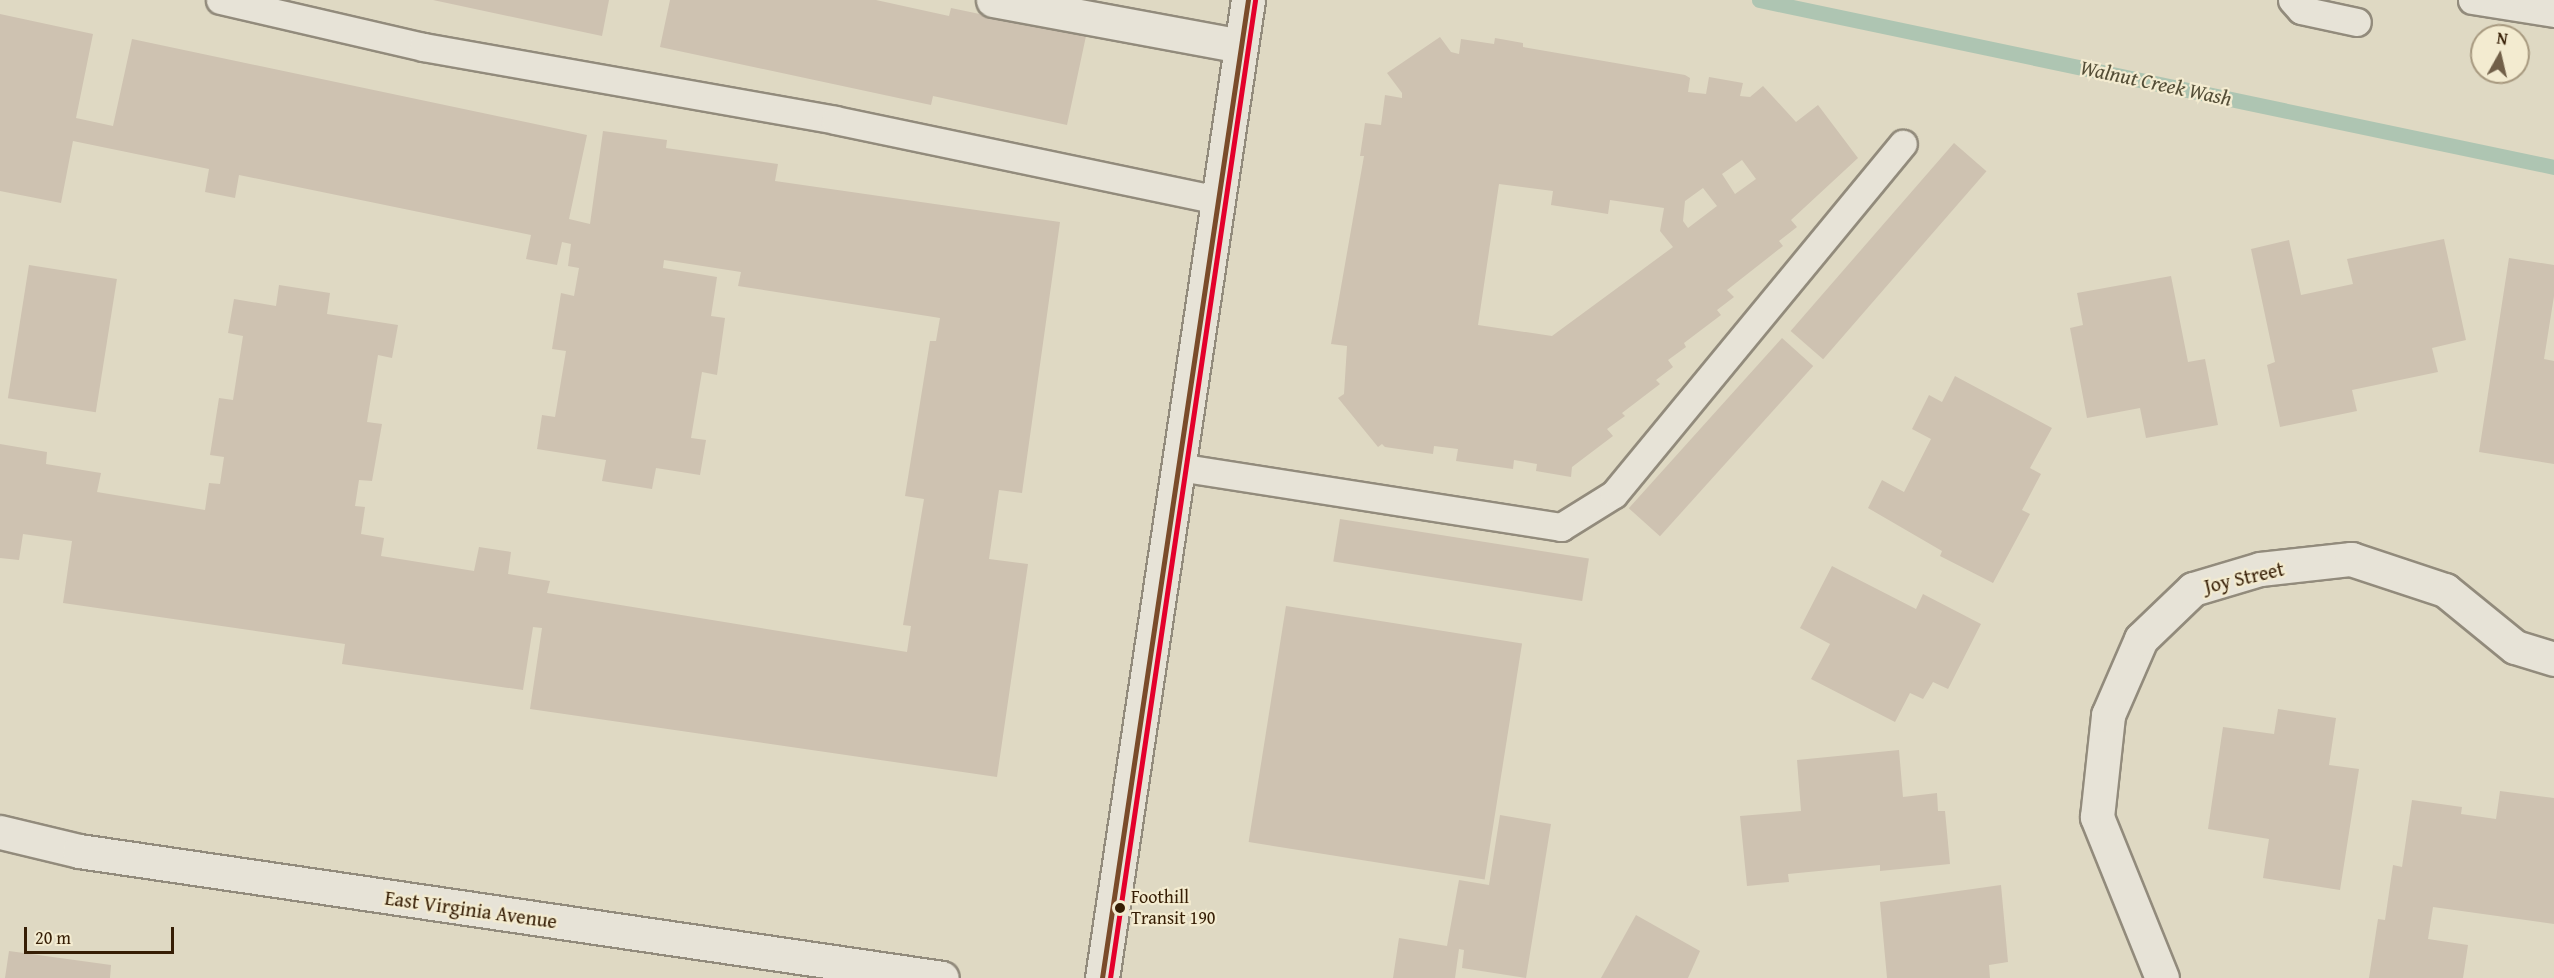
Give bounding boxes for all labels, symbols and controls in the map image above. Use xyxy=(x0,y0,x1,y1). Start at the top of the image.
north arrow xyxy=(2470,24,2530,84)
text: N xyxy=(2495,26,2509,51)
water label: Walnut Creek Wash xyxy=(2078,55,2234,111)
street label: Joy Street xyxy=(2202,556,2286,598)
street label: East Virginia Avenue xyxy=(383,885,559,933)
place label: Foothill Transit 190 xyxy=(1131,887,1215,930)
marker: Foothill Transit 190 xyxy=(1114,902,1126,914)
scale bar xyxy=(27,915,177,953)
text: 20 m xyxy=(35,924,71,951)

